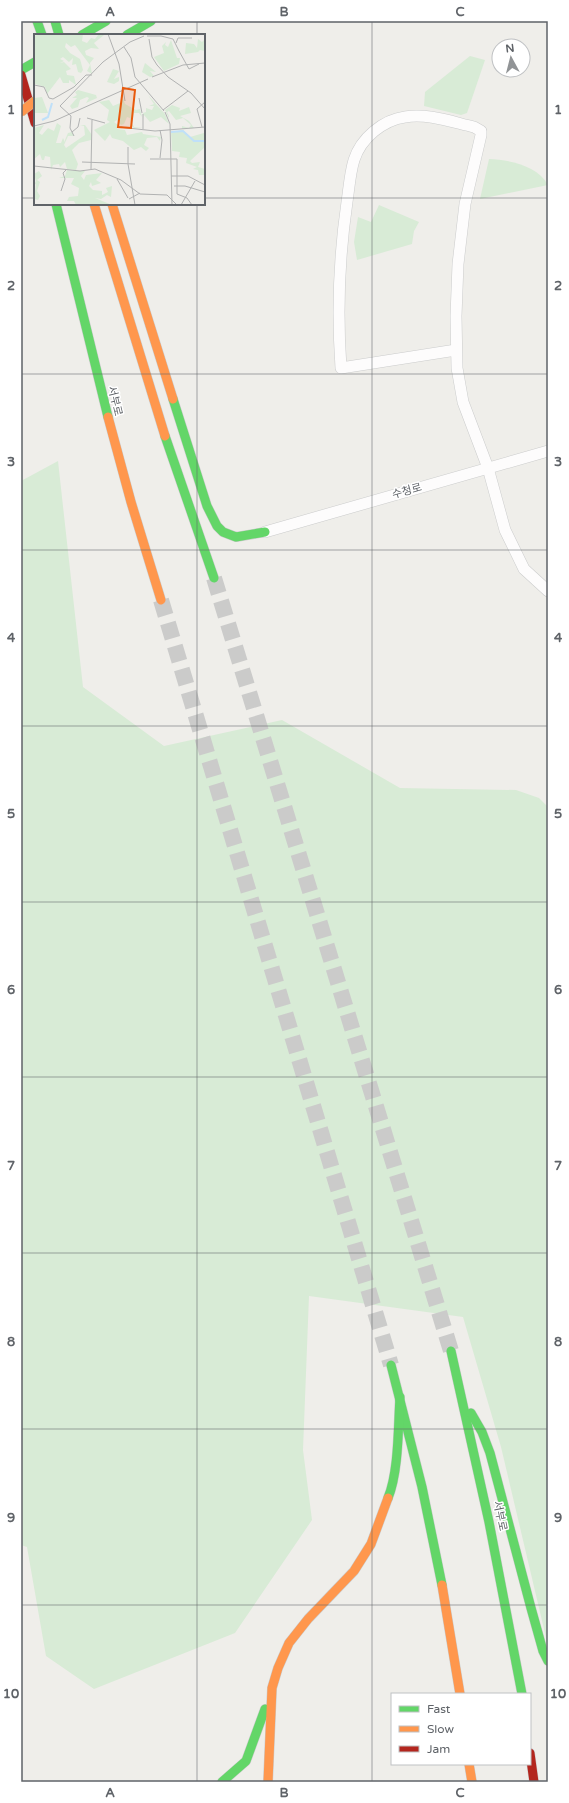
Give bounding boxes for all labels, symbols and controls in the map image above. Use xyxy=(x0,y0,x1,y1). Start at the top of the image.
text: A xyxy=(105,4,115,20)
text: B xyxy=(279,4,289,20)
text: C xyxy=(455,4,465,20)
inset map xyxy=(34,34,205,205)
north arrow xyxy=(491,38,531,78)
text: N xyxy=(505,42,515,56)
text: 1 xyxy=(7,102,15,118)
text: 1 xyxy=(554,102,562,118)
text: 2 xyxy=(7,278,15,294)
text: 2 xyxy=(554,278,562,294)
street label: 서부로 xyxy=(105,385,125,417)
text: 3 xyxy=(7,454,15,470)
text: 3 xyxy=(554,454,562,470)
street label: 수청로 xyxy=(391,481,423,501)
text: 4 xyxy=(7,630,16,646)
text: 4 xyxy=(554,630,563,646)
text: 5 xyxy=(7,806,15,822)
text: 5 xyxy=(554,806,562,822)
text: 6 xyxy=(7,982,15,998)
text: 6 xyxy=(554,982,562,998)
text: 7 xyxy=(7,1158,15,1174)
text: 7 xyxy=(554,1158,562,1174)
text: 8 xyxy=(7,1334,15,1350)
text: 8 xyxy=(554,1334,562,1350)
street label: 서부로 xyxy=(490,1500,510,1532)
text: 9 xyxy=(7,1510,15,1526)
text: 9 xyxy=(554,1510,562,1526)
text: 10 xyxy=(3,1686,19,1702)
text: 10 xyxy=(550,1686,566,1702)
legend xyxy=(391,1693,531,1765)
text: Fast xyxy=(427,1702,451,1716)
text: Slow xyxy=(427,1722,454,1736)
text: Jam xyxy=(427,1742,450,1756)
text: A xyxy=(105,1785,115,1801)
text: B xyxy=(279,1785,289,1801)
text: C xyxy=(455,1785,465,1801)

